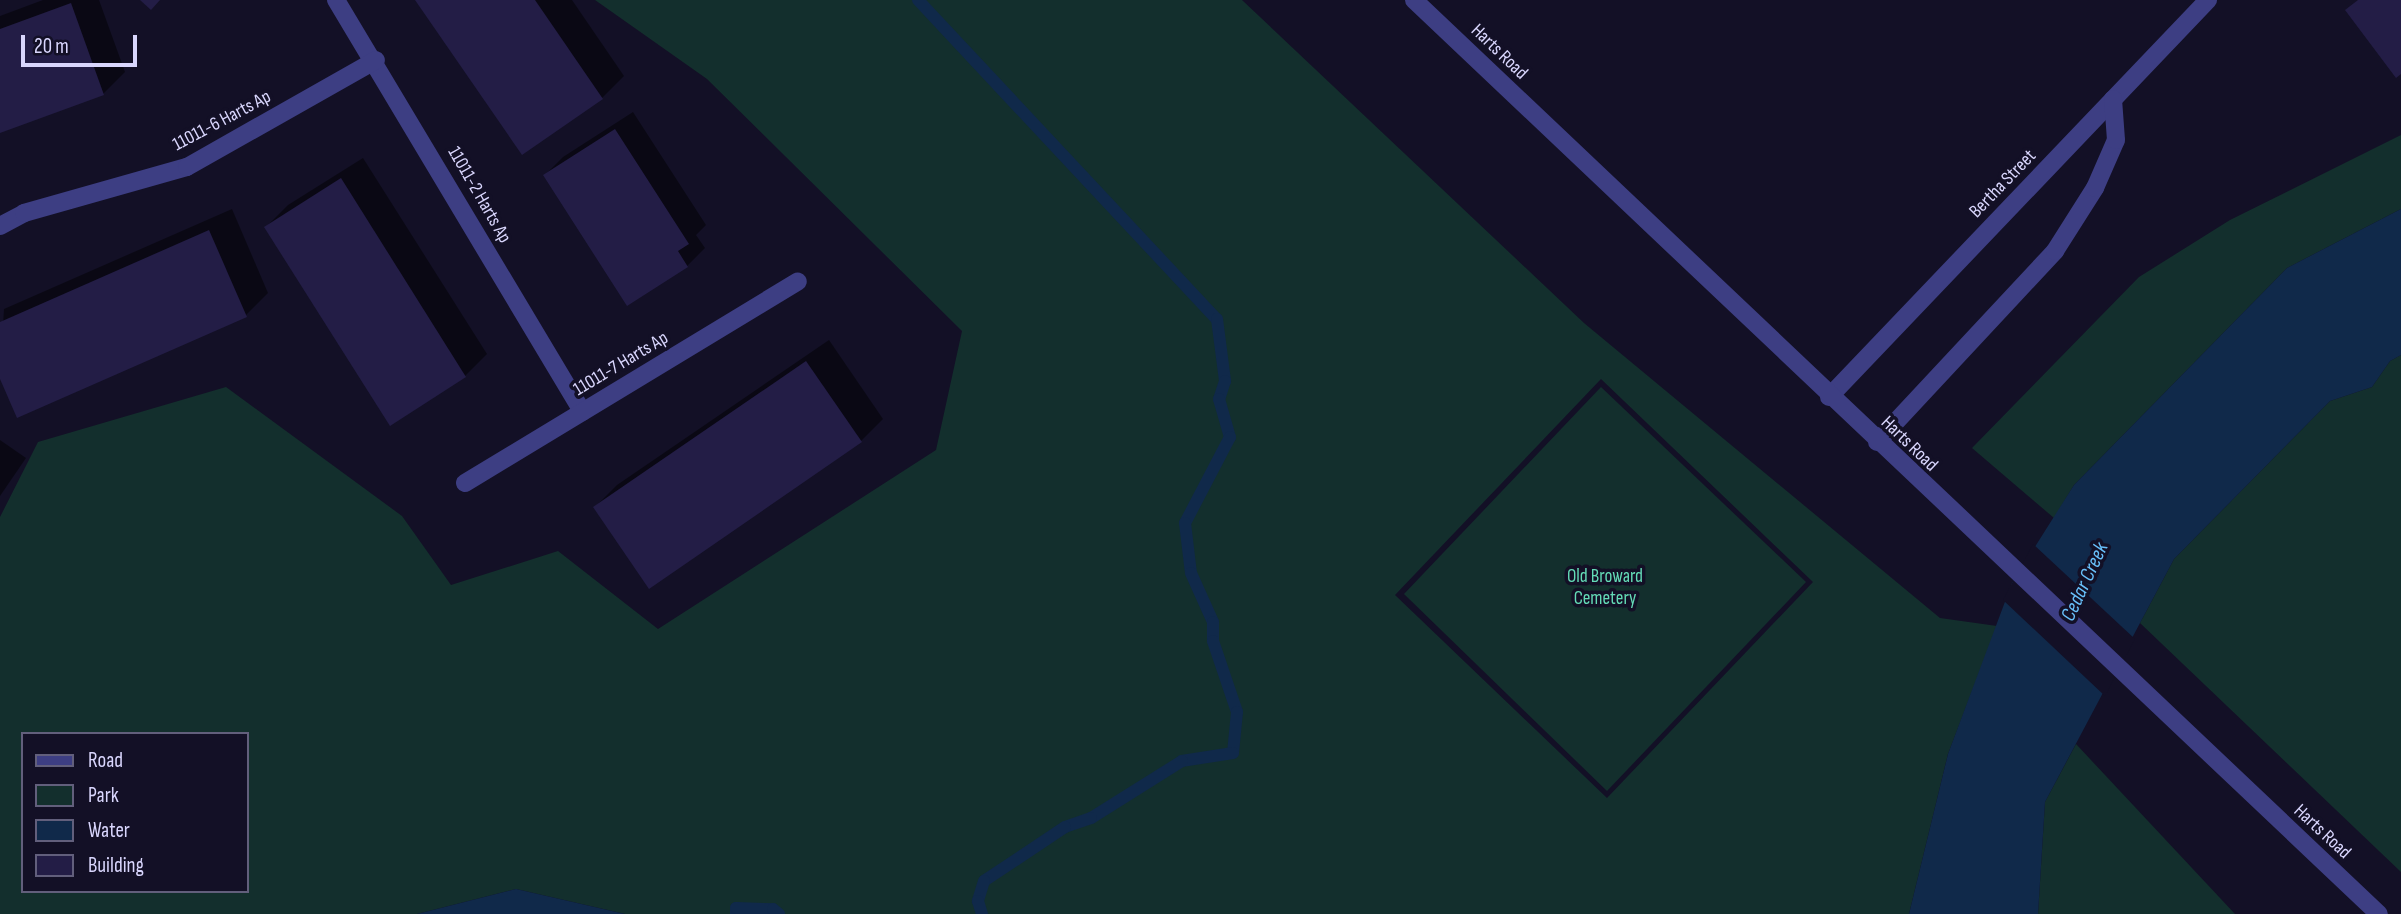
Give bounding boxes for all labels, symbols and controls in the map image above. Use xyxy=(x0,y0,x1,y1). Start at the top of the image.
street label: Harts Road xyxy=(1466,20,1532,84)
scale bar xyxy=(24,21,140,65)
text: 20 m xyxy=(34,34,69,59)
street label: 11011-6 Harts Ap xyxy=(169,86,275,156)
street label: 11011-2 Harts Ap xyxy=(442,143,516,247)
street label: Bertha Street xyxy=(1965,145,2041,223)
street label: 11011-7 Harts Ap xyxy=(570,327,672,401)
street label: Harts Road xyxy=(1876,412,1942,476)
water label: Cedar Creek xyxy=(2056,539,2114,625)
park label: Old Broward Cemetery xyxy=(1567,566,1643,610)
legend xyxy=(21,732,248,893)
text: Road xyxy=(88,748,123,773)
text: Park xyxy=(88,783,119,808)
street label: Harts Road xyxy=(2289,800,2355,864)
text: Water xyxy=(88,818,130,843)
text: Building xyxy=(88,853,144,878)

